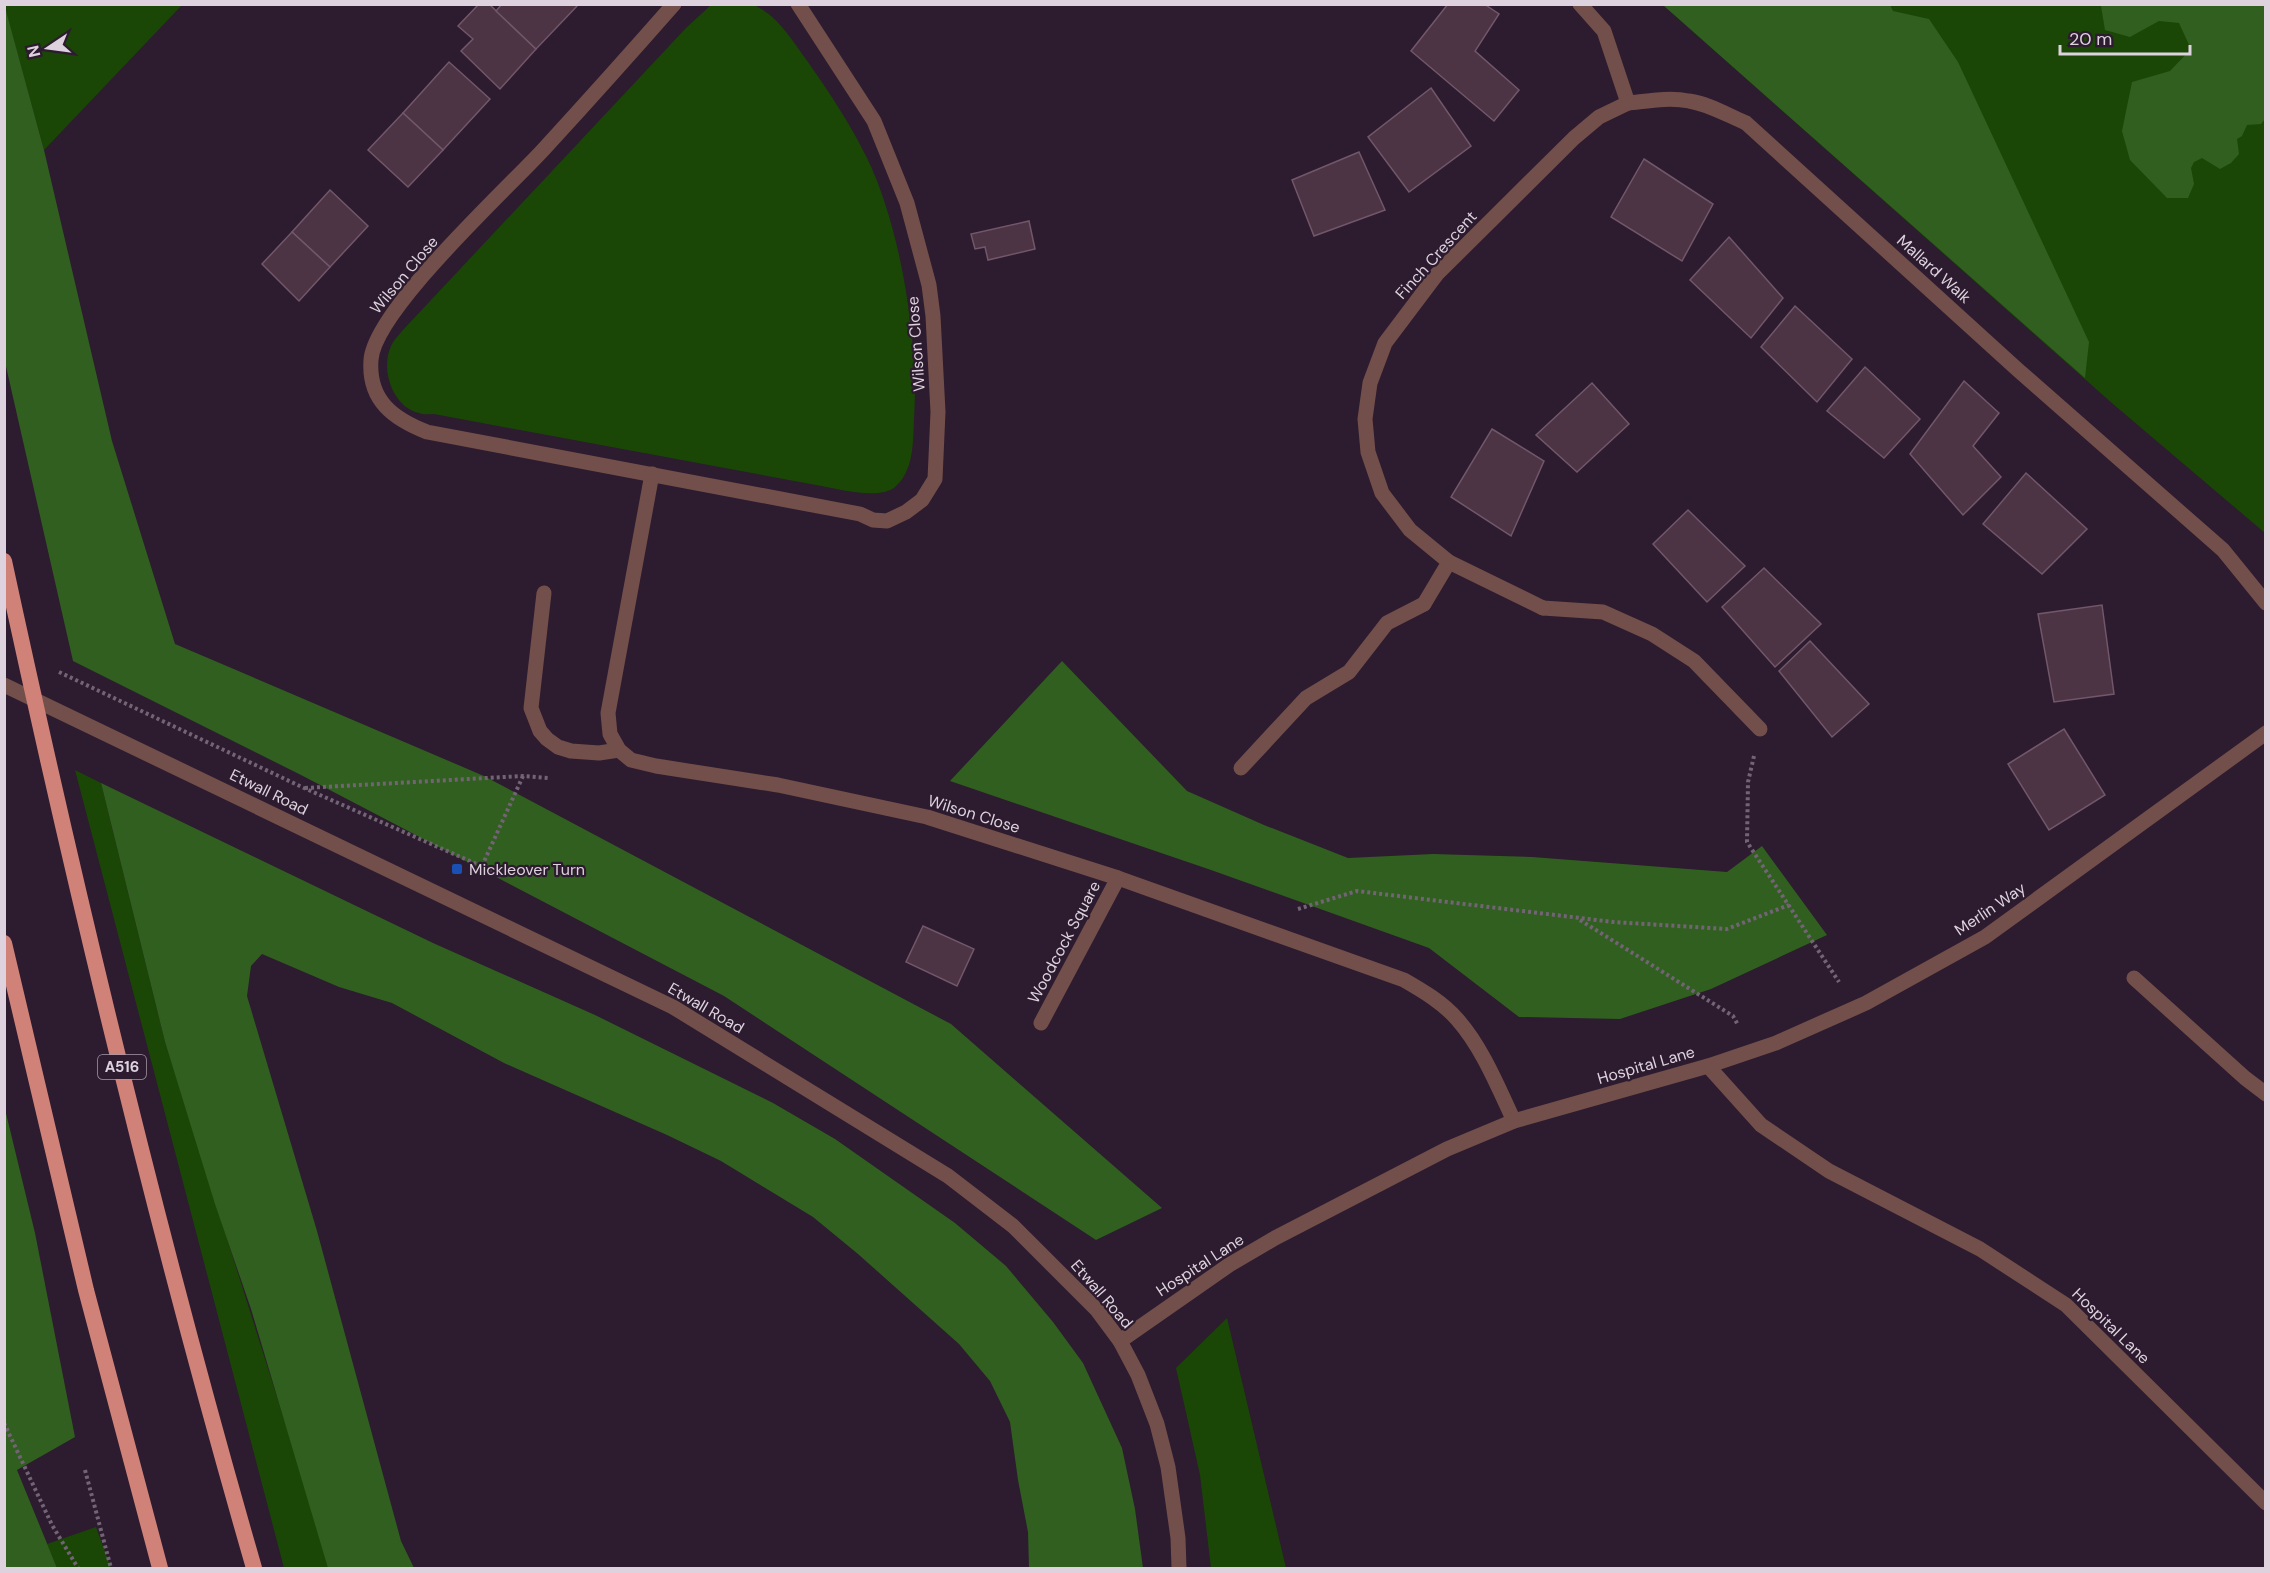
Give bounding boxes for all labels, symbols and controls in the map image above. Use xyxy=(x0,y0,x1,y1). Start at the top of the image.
north arrow xyxy=(18,18,78,78)
scale bar xyxy=(2060,18,2190,56)
text: 20 m xyxy=(2069,27,2112,51)
text: N xyxy=(22,43,45,59)
street label: Finch Crescent xyxy=(1391,206,1481,304)
street label: Mallard Walk xyxy=(1892,230,1976,308)
street label: Wilson Close xyxy=(365,232,443,318)
street label: Wilson Close xyxy=(902,296,930,392)
street label: Etwall Road xyxy=(226,764,312,820)
street label: Wilson Close xyxy=(925,790,1023,838)
place label: Mickleover Turn xyxy=(469,859,585,880)
marker: Mickleover Turn xyxy=(450,862,464,876)
street label: Woodcock Square xyxy=(1023,877,1105,1007)
street label: Merlin Way xyxy=(1950,877,2030,940)
street label: Etwall Road xyxy=(664,978,748,1038)
street label: Hospital Lane xyxy=(1595,1041,1697,1089)
road number: A516 xyxy=(98,1055,146,1079)
street label: Hospital Lane xyxy=(1152,1229,1248,1301)
street label: Etwall Road xyxy=(1066,1255,1138,1333)
street label: Hospital Lane xyxy=(2068,1284,2154,1368)

